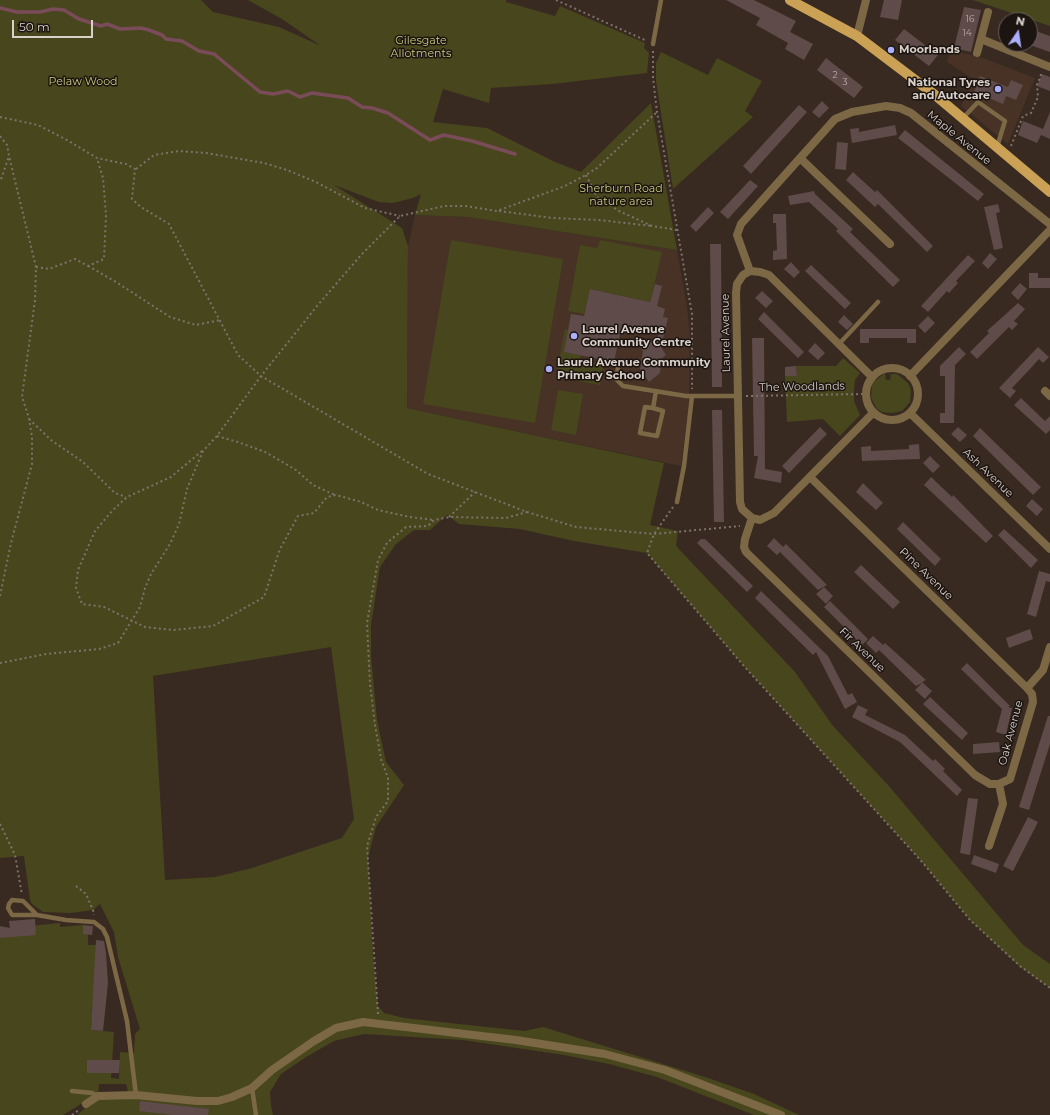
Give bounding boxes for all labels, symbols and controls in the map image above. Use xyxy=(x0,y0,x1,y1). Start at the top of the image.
scale bar xyxy=(14,12,95,38)
north arrow xyxy=(998,12,1038,52)
text: N xyxy=(1015,13,1026,29)
house number: 16 xyxy=(966,14,974,24)
text: 50 m xyxy=(19,19,50,34)
house number: 14 xyxy=(962,28,972,38)
park label: Gilesgate Allotments xyxy=(391,34,451,60)
place label: Moorlands xyxy=(899,43,960,57)
marker: Moorlands xyxy=(886,45,896,55)
house number: 2 xyxy=(832,70,838,80)
park label: Pelaw Wood xyxy=(48,75,118,89)
place label: National Tyres and Autocare xyxy=(907,76,990,102)
house number: 3 xyxy=(842,77,848,87)
marker: National Tyres and Autocare xyxy=(993,84,1003,94)
street label: Maple Avenue xyxy=(924,108,994,168)
park label: Sherburn Road nature area xyxy=(579,182,663,208)
street label: Laurel Avenue xyxy=(719,294,733,372)
place label: Laurel Avenue Community Centre xyxy=(582,323,691,349)
marker: Laurel Avenue Community Centre xyxy=(569,331,579,341)
place label: Laurel Avenue Community Primary School xyxy=(557,356,710,382)
marker: Laurel Avenue Community Primary School xyxy=(544,364,554,374)
street label: The Woodlands xyxy=(759,380,845,394)
street label: Ash Avenue xyxy=(960,446,1016,500)
street label: Pine Avenue xyxy=(896,545,956,603)
street label: Fir Avenue xyxy=(836,625,888,675)
street label: Oak Avenue xyxy=(996,699,1026,767)

